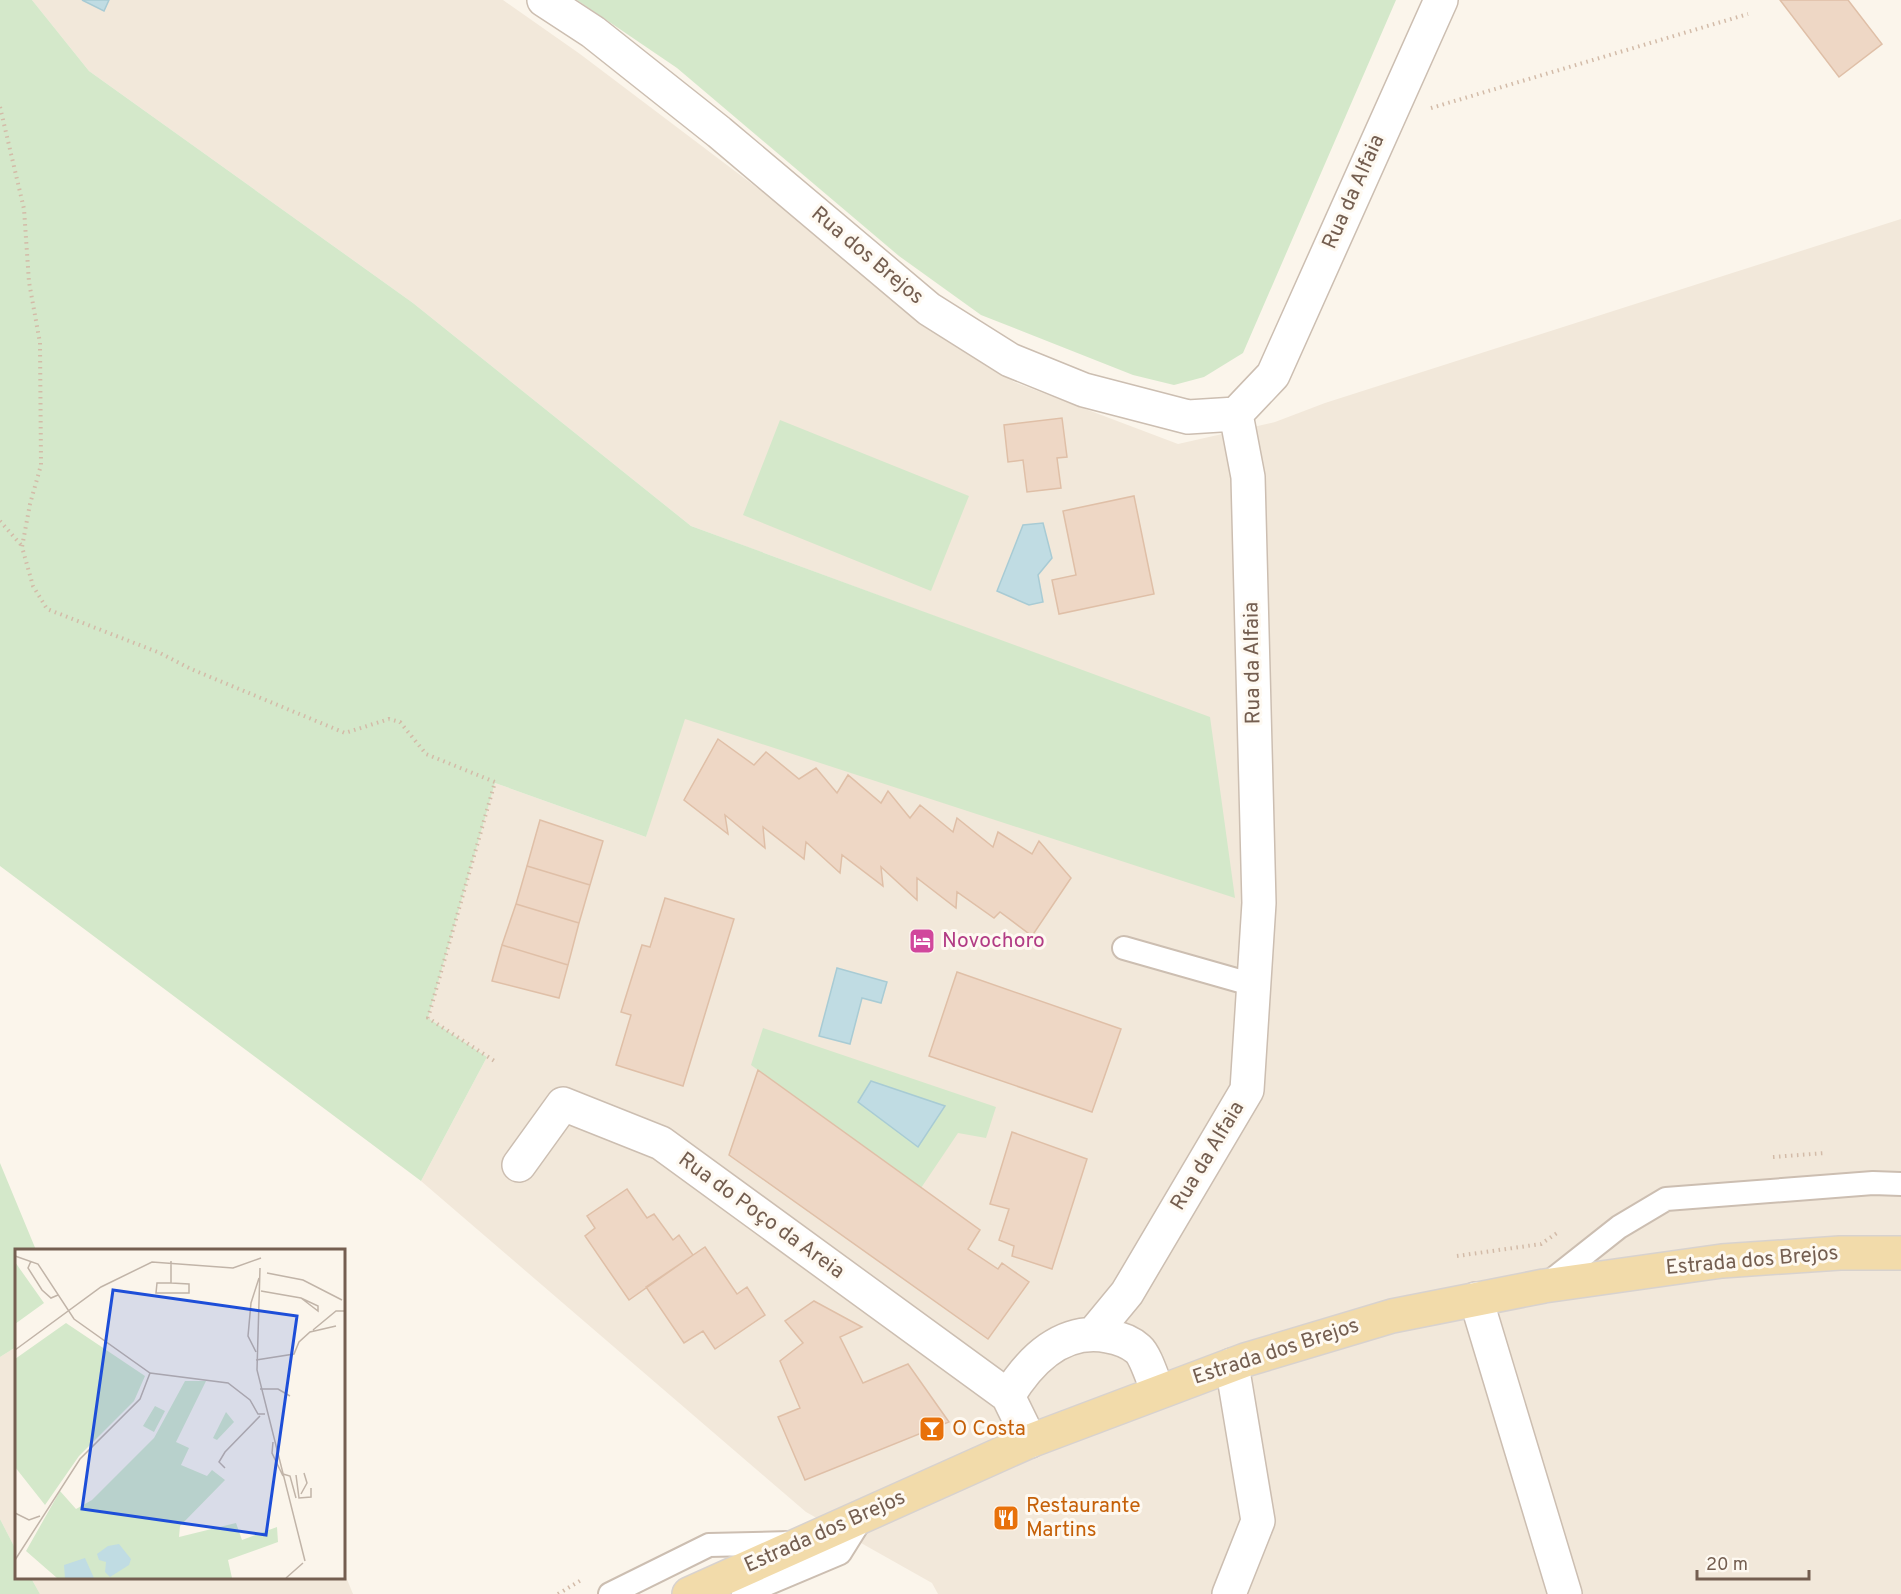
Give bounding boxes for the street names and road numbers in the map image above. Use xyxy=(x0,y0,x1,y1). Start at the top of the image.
street label: Rua da Alfaia xyxy=(1317,130,1391,254)
street label: Rua dos Brejos xyxy=(805,201,929,311)
street label: Rua da Alfaia xyxy=(1238,601,1268,725)
street label: Rua da Alfaia xyxy=(1165,1096,1251,1216)
street label: Rua do Poço da Areia xyxy=(672,1147,850,1285)
street label: Estrada dos Brejos xyxy=(1664,1240,1840,1282)
street label: Estrada dos Brejos xyxy=(1189,1312,1363,1392)
street label: Estrada dos Brejos xyxy=(740,1484,910,1580)

